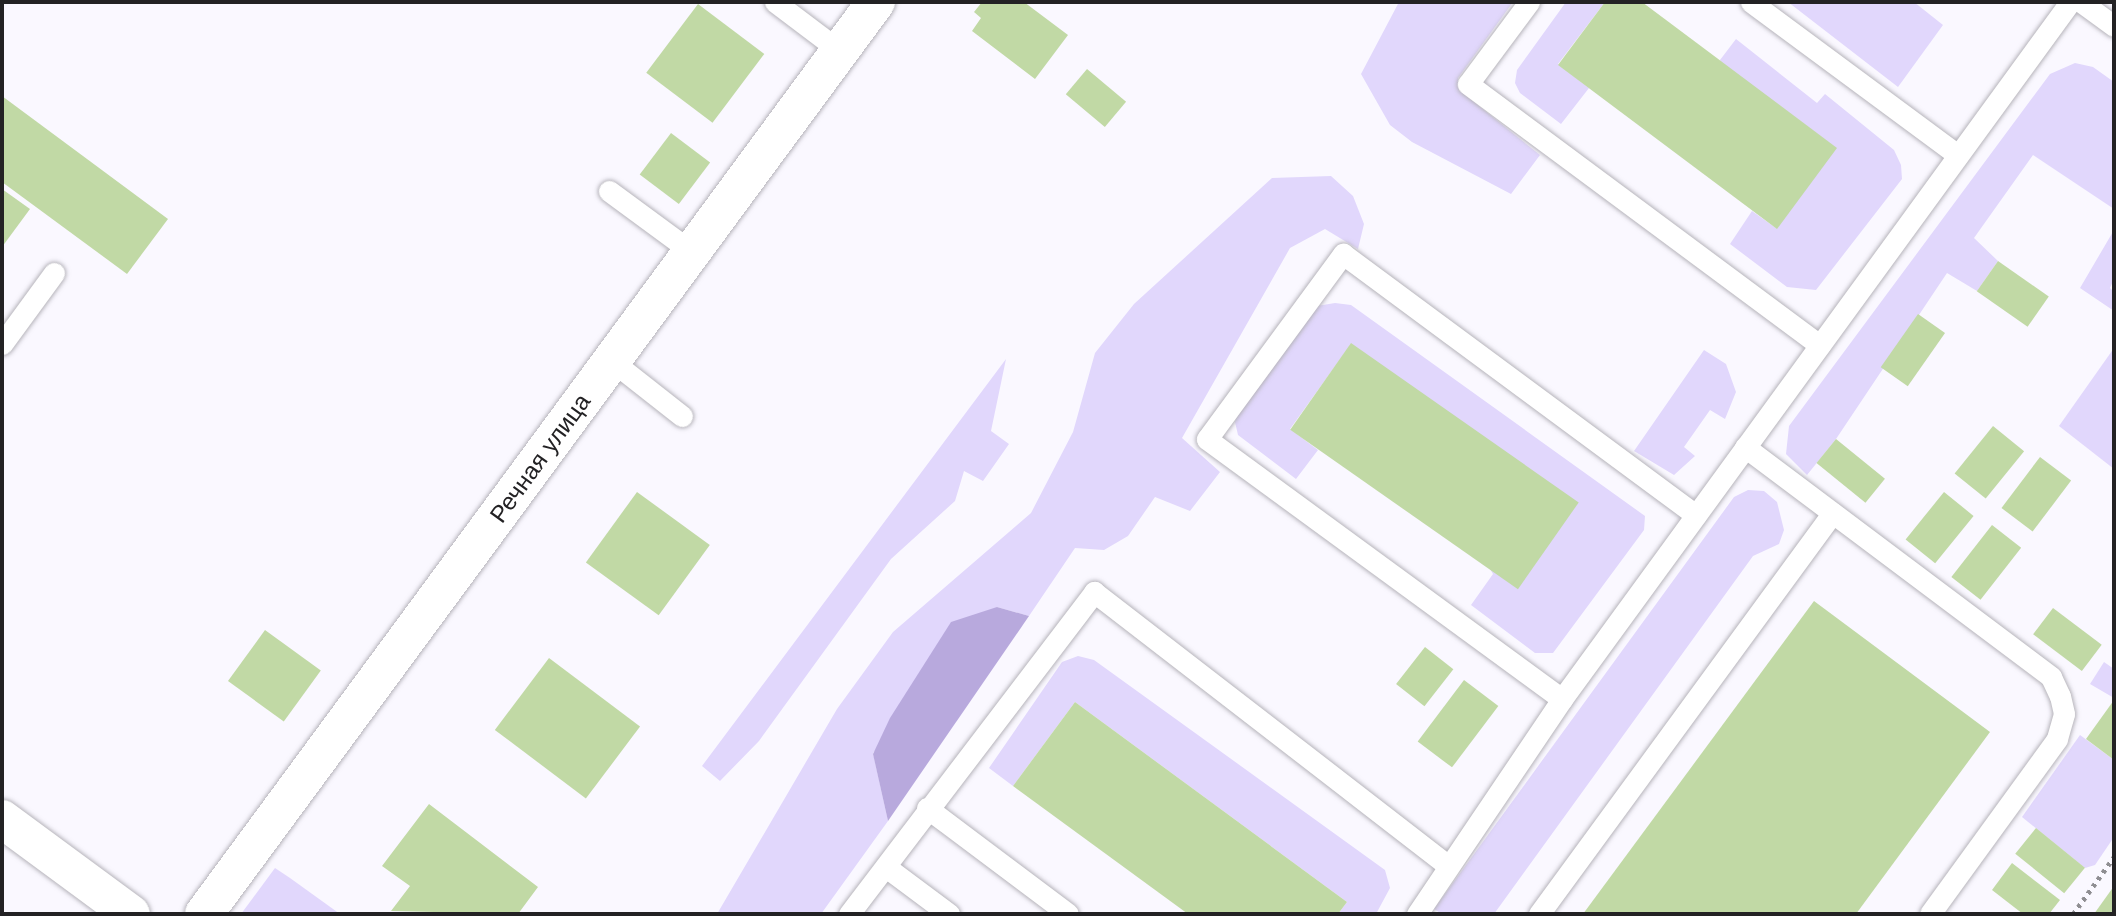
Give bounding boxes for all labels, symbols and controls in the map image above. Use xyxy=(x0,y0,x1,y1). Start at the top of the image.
street label: Речная улица xyxy=(484,388,596,528)

